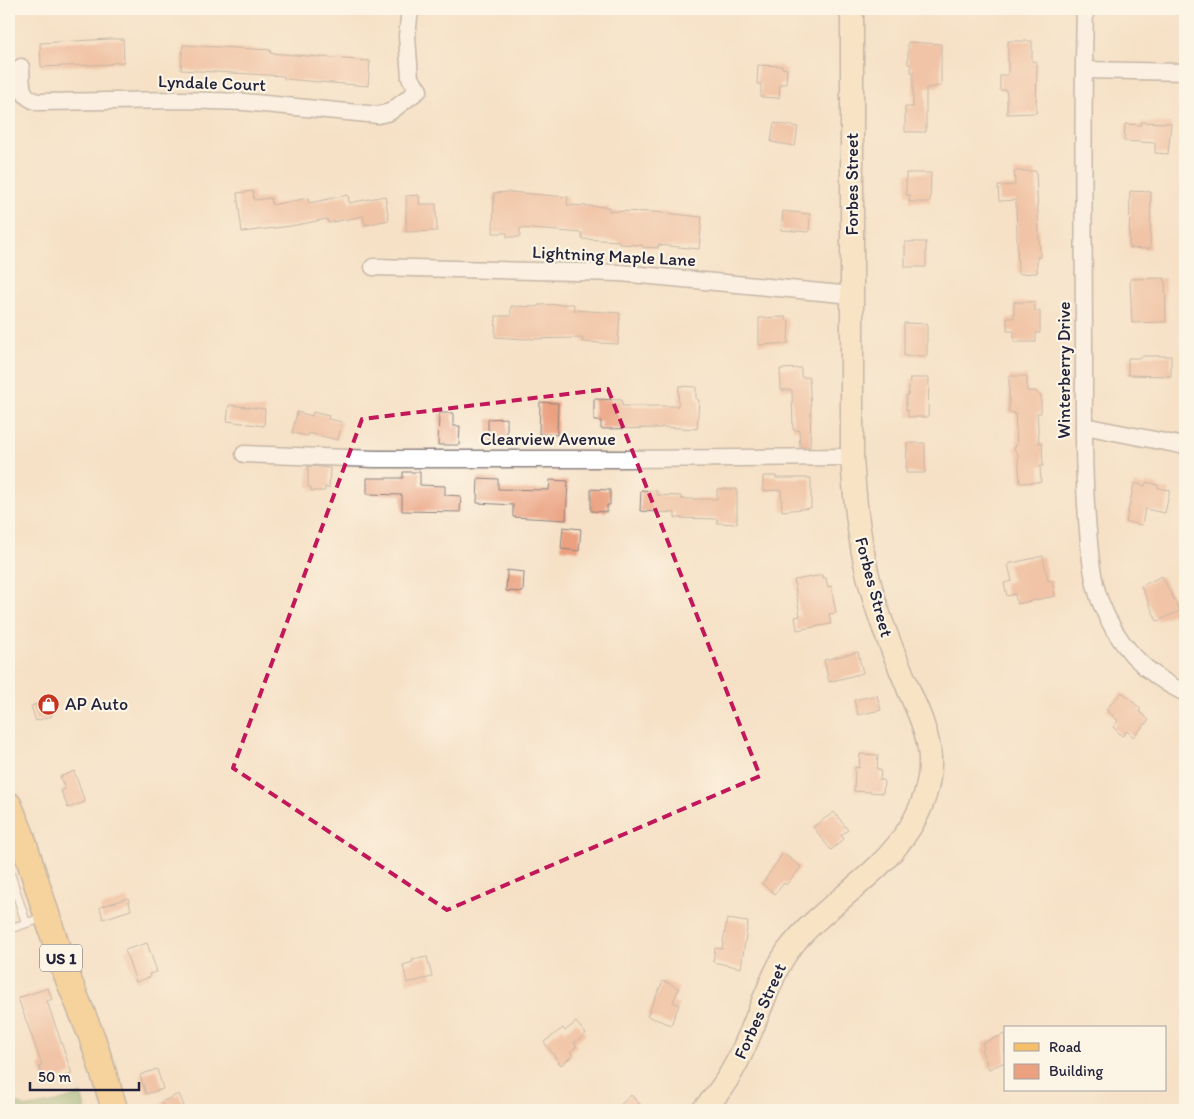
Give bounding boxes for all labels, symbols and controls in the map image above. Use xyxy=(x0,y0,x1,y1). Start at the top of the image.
street label: Lyndale Court xyxy=(158,70,267,96)
street label: Forbes Street xyxy=(841,132,863,235)
street label: Lightning Maple Lane xyxy=(531,241,697,271)
street label: Winterberry Drive xyxy=(1053,301,1075,439)
street label: Clearview Avenue xyxy=(480,428,616,450)
street label: Forbes Street xyxy=(850,535,898,640)
shop icon: AP Auto xyxy=(37,692,61,716)
place label: AP Auto xyxy=(65,693,128,715)
road number: US 1 xyxy=(40,944,82,971)
street label: Forbes Street xyxy=(729,959,791,1062)
legend xyxy=(1004,1026,1166,1092)
text: Road xyxy=(1049,1038,1082,1056)
scale bar xyxy=(30,1059,139,1091)
text: Building xyxy=(1049,1062,1103,1080)
text: 50 m xyxy=(38,1068,71,1086)

